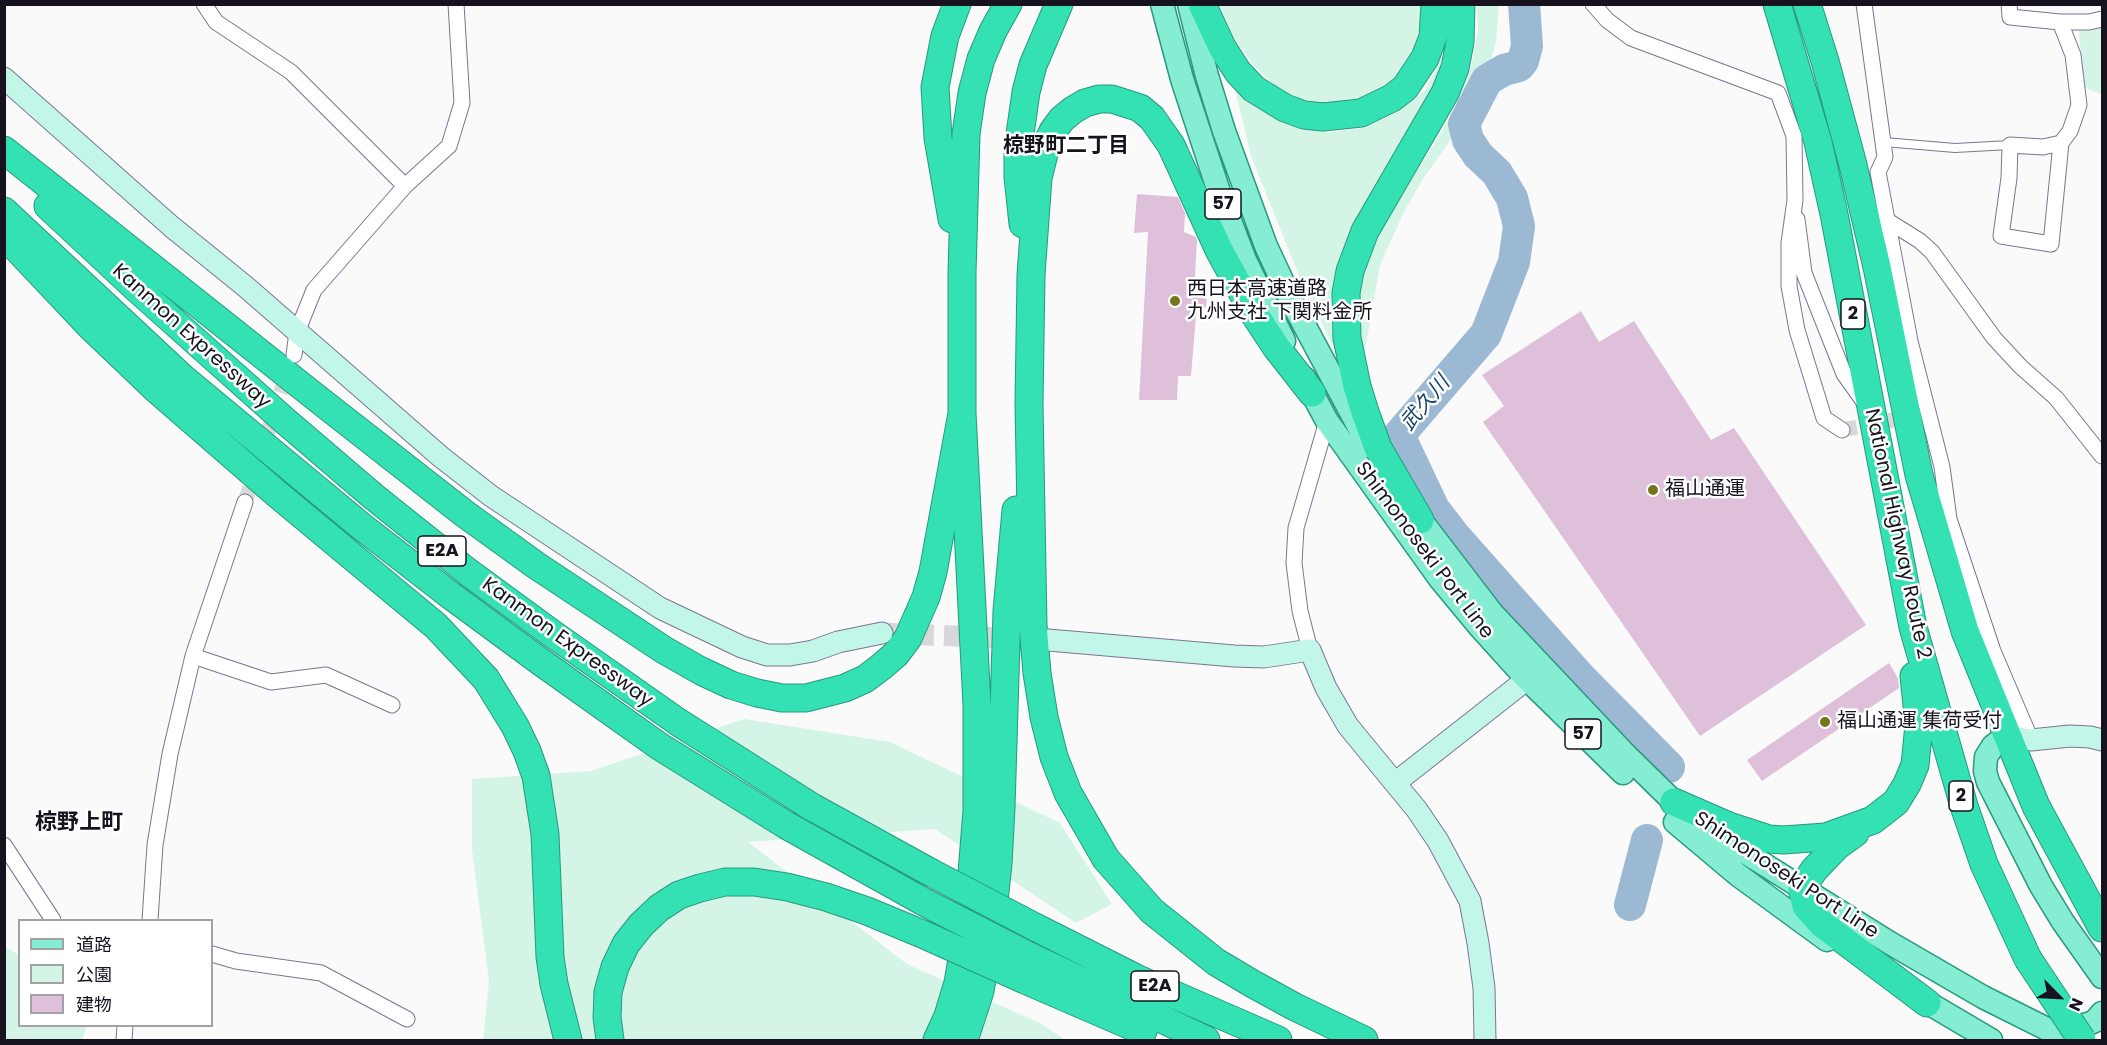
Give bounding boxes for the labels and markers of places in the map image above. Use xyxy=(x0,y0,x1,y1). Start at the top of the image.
place label: 西日本高速道路 九州支社 下関料金所 xyxy=(1187,278,1372,325)
marker: 西日本高速道路 九州支社 下関料金所 xyxy=(1168,294,1182,308)
place label: 福山通運 xyxy=(1665,478,1745,502)
marker: 福山通運 xyxy=(1646,483,1660,497)
place label: 福山通運 集荷受付 xyxy=(1837,710,2002,734)
marker: 福山通運 集荷受付 xyxy=(1818,715,1832,729)

